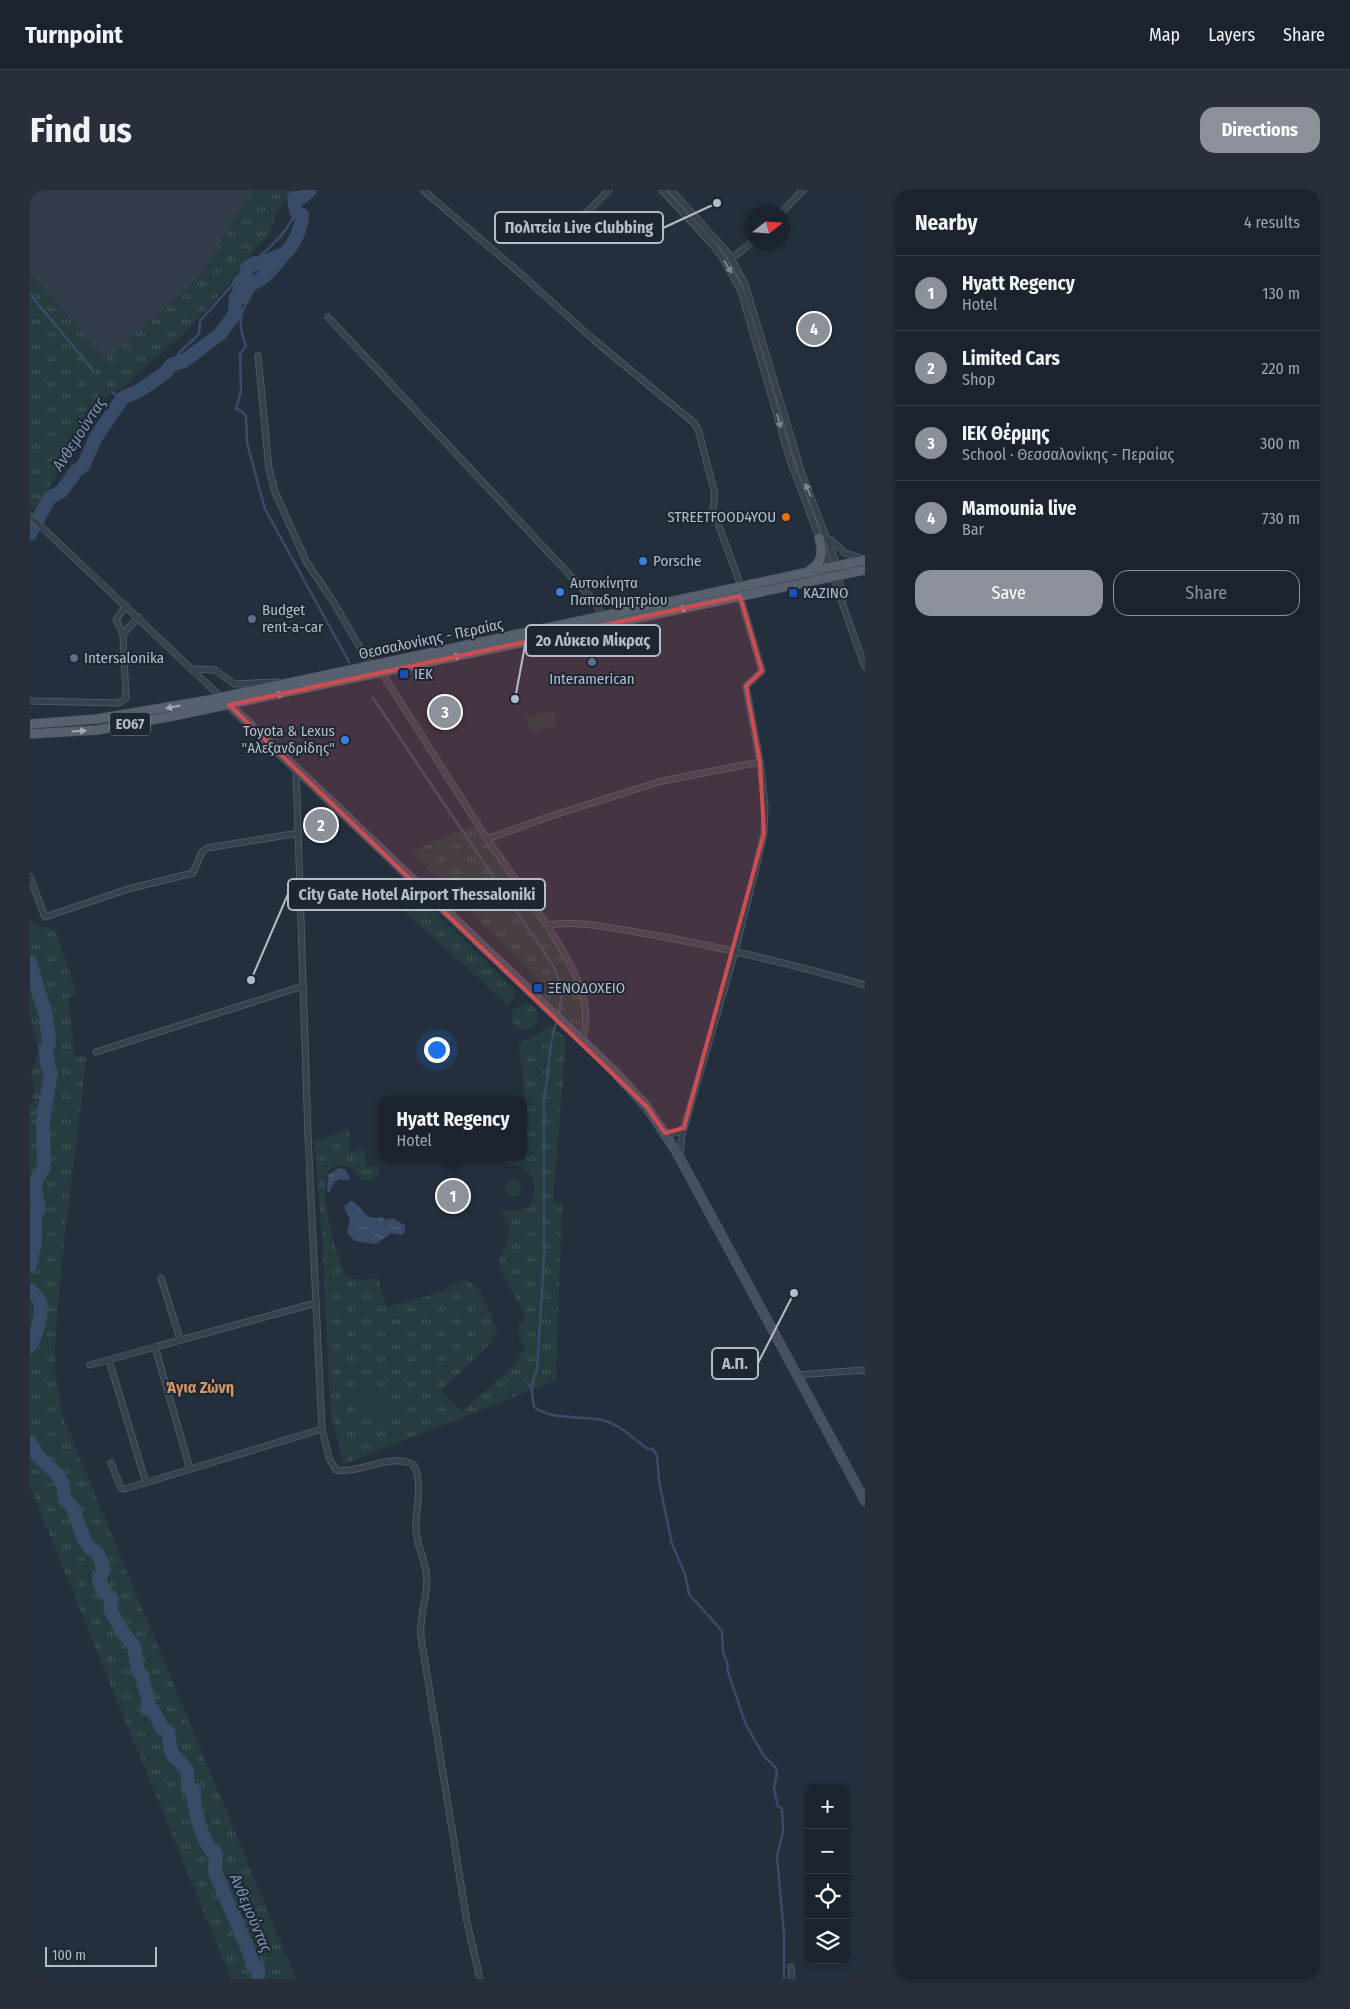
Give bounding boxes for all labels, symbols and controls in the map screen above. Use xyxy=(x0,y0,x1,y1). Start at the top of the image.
text: Turnpoint xyxy=(25,21,123,49)
text: Map xyxy=(1149,24,1180,46)
text: Layers xyxy=(1208,24,1255,46)
text: Share xyxy=(1283,24,1325,46)
button: Directions xyxy=(1200,107,1320,153)
text: Find us xyxy=(30,109,132,151)
north arrow xyxy=(745,205,790,250)
text: Nearby xyxy=(915,210,977,236)
callout: Πολιτεία Live Clubbing xyxy=(495,212,663,243)
text: 4 results xyxy=(1244,213,1300,232)
text: Πολιτεία Live Clubbing xyxy=(505,218,653,237)
one-way arrow xyxy=(723,260,732,273)
text: Hyatt Regency xyxy=(962,272,1075,295)
text: 1 xyxy=(928,284,934,303)
text: 130 m xyxy=(1262,284,1300,303)
text: Hotel xyxy=(962,295,997,314)
pin: 4 xyxy=(798,310,830,348)
text: Limited Cars xyxy=(962,347,1060,370)
text: 2 xyxy=(927,359,935,378)
text: 220 m xyxy=(1261,359,1300,378)
text: Shop xyxy=(962,370,995,389)
water label: Ανθεμούντας xyxy=(48,393,110,475)
one-way arrow xyxy=(775,413,783,428)
text: ΙΕΚ Θέρμης xyxy=(962,422,1050,445)
text: 3 xyxy=(927,434,935,453)
text: 300 m xyxy=(1260,434,1300,453)
text: School · Θεσσαλονίκης - Περαίας xyxy=(962,445,1174,464)
one-way arrow xyxy=(804,483,812,497)
text: Mamounia live xyxy=(962,497,1076,520)
place label: STREETFOOD4YOU xyxy=(667,508,776,526)
text: 4 xyxy=(927,509,935,528)
text: 730 m xyxy=(1262,509,1300,528)
marker: STREETFOOD4YOU xyxy=(780,511,792,523)
text: Bar xyxy=(962,520,984,539)
place label: Porsche xyxy=(653,552,701,570)
marker: Porsche xyxy=(637,555,649,567)
button: Save xyxy=(915,570,1103,616)
button: Share xyxy=(1113,570,1300,616)
place label: Αυτοκίνητα Παπαδημητρίου xyxy=(570,574,667,609)
place label: ΚΑΖΙΝΟ xyxy=(803,584,848,602)
marker: Αυτοκίνητα Παπαδημητρίου xyxy=(554,586,566,598)
marker: ΚΑΖΙΝΟ xyxy=(787,587,799,599)
place label: Budget rent-a-car xyxy=(262,601,324,636)
one-way arrow xyxy=(673,604,689,612)
marker: Budget rent-a-car xyxy=(246,613,258,625)
street label: Θεσσαλονίκης - Περαίας xyxy=(357,615,505,663)
callout: 2ο Λύκειο Μίκρας xyxy=(526,625,660,656)
text: 2ο Λύκειο Μίκρας xyxy=(535,631,650,650)
place label: Intersalonika xyxy=(84,649,164,667)
marker: Intersalonika xyxy=(68,652,80,664)
one-way arrow xyxy=(446,653,461,661)
marker: Interamerican xyxy=(586,656,598,668)
place label: ΙΕΚ xyxy=(414,665,433,683)
marker: ΙΕΚ xyxy=(398,668,410,680)
place label: Interamerican xyxy=(549,670,635,688)
one-way arrow xyxy=(269,691,284,699)
pin: 3 xyxy=(429,693,461,731)
one-way arrow xyxy=(165,703,181,711)
road number: ΕΟ67 xyxy=(110,712,150,736)
place label: Toyota & Lexus "Αλεξανδρίδης" xyxy=(242,722,335,757)
one-way arrow xyxy=(71,727,87,735)
marker: Toyota & Lexus "Αλεξανδρίδης" xyxy=(339,734,351,746)
pin: 2 xyxy=(305,806,337,844)
callout: City Gate Hotel Airport Thessaloniki xyxy=(288,879,545,910)
text: City Gate Hotel Airport Thessaloniki xyxy=(299,885,535,904)
place label: ΞΕΝΟΔΟΧΕΙΟ xyxy=(548,979,625,997)
marker: ΞΕΝΟΔΟΧΕΙΟ xyxy=(532,982,544,994)
your location xyxy=(424,1037,450,1063)
popup xyxy=(379,1096,527,1161)
text: Hyatt Regency xyxy=(397,1108,509,1131)
text: Hotel xyxy=(397,1131,432,1150)
pin: 1 xyxy=(437,1177,469,1215)
callout: Α.Π. xyxy=(712,1348,758,1379)
text: Α.Π. xyxy=(721,1354,748,1373)
district label: Άγια Ζώνη xyxy=(166,1378,234,1397)
map controls xyxy=(805,1784,850,1964)
button: + xyxy=(805,1784,850,1829)
button: − xyxy=(805,1829,850,1874)
water label: Ανθεμούντας xyxy=(226,1870,277,1956)
button: locate xyxy=(805,1874,850,1919)
button: layers xyxy=(805,1919,850,1964)
scale bar xyxy=(45,1944,158,1967)
text: 100 m xyxy=(52,1947,86,1964)

